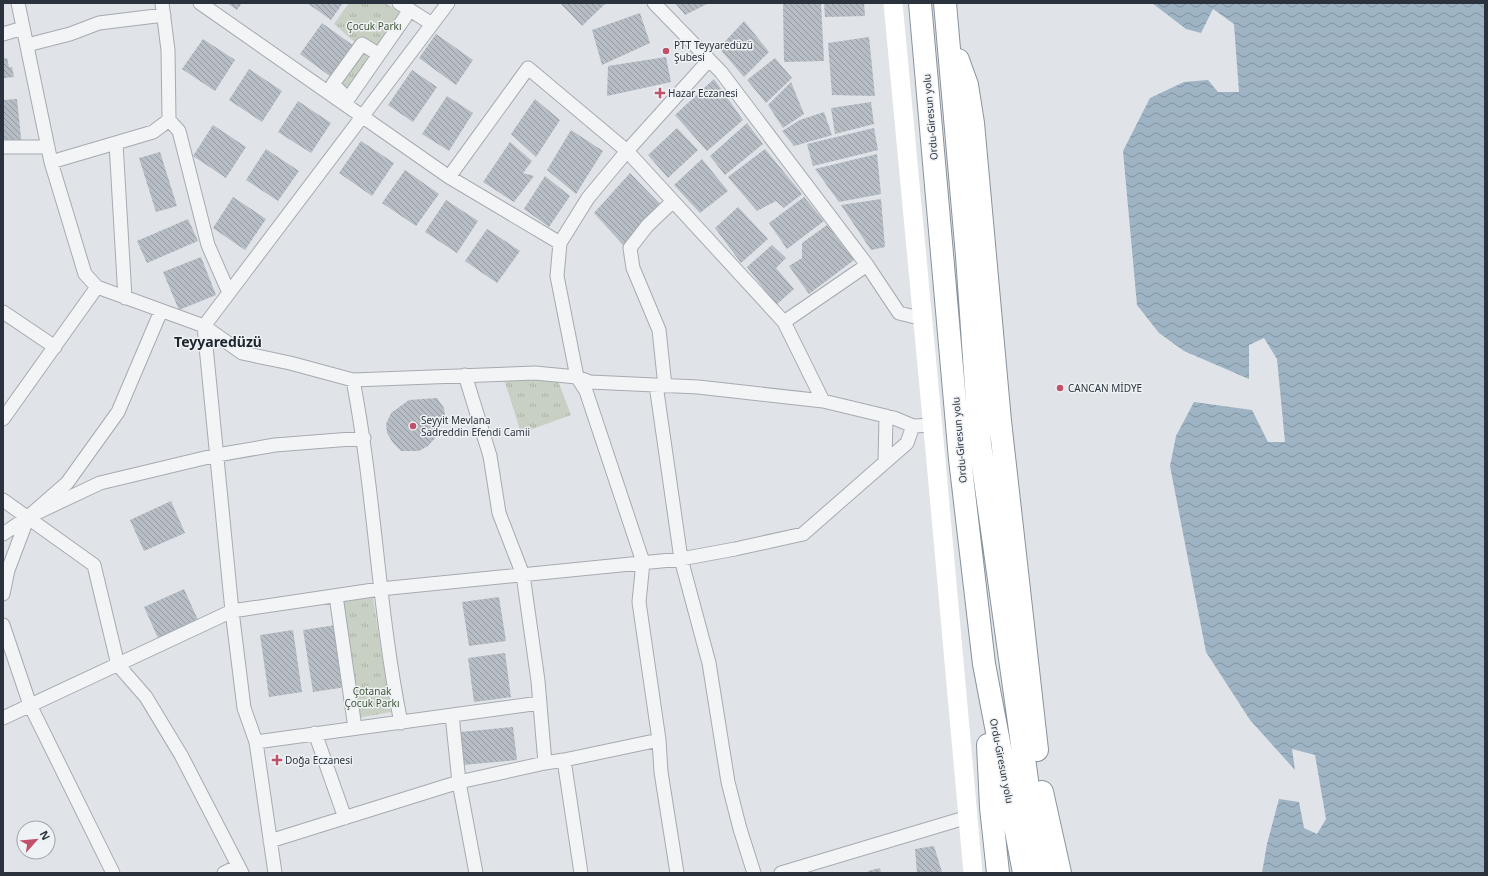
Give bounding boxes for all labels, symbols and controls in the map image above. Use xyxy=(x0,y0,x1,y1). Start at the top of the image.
park label: Çocuk Parkı xyxy=(347,19,402,33)
place label: PTT Teyyaredüzü Şubesi xyxy=(674,38,753,64)
marker: PTT Teyyaredüzü Şubesi xyxy=(661,46,671,56)
street label: Ordu-Giresun yolu xyxy=(919,73,941,161)
place label: Hazar Eczanesi xyxy=(668,86,738,100)
marker: Hazar Eczanesi xyxy=(655,88,665,98)
district label: Teyyaredüzü xyxy=(174,332,262,351)
place label: CANCAN MİDYE xyxy=(1068,381,1142,395)
marker: CANCAN MİDYE xyxy=(1055,383,1065,393)
street label: Ordu-Giresun yolu xyxy=(948,396,970,484)
place label: Seyyit Mevlana Sadreddin Efendi Camii xyxy=(421,413,530,439)
marker: Seyyit Mevlana Sadreddin Efendi Camii xyxy=(408,421,418,431)
park label: Çotanak Çocuk Parkı xyxy=(345,684,400,710)
street label: Ordu-Giresun yolu xyxy=(987,717,1017,805)
place label: Doğa Eczanesi xyxy=(285,753,353,767)
marker: Doğa Eczanesi xyxy=(272,755,282,765)
north arrow xyxy=(16,820,56,860)
text: N xyxy=(37,828,54,843)

